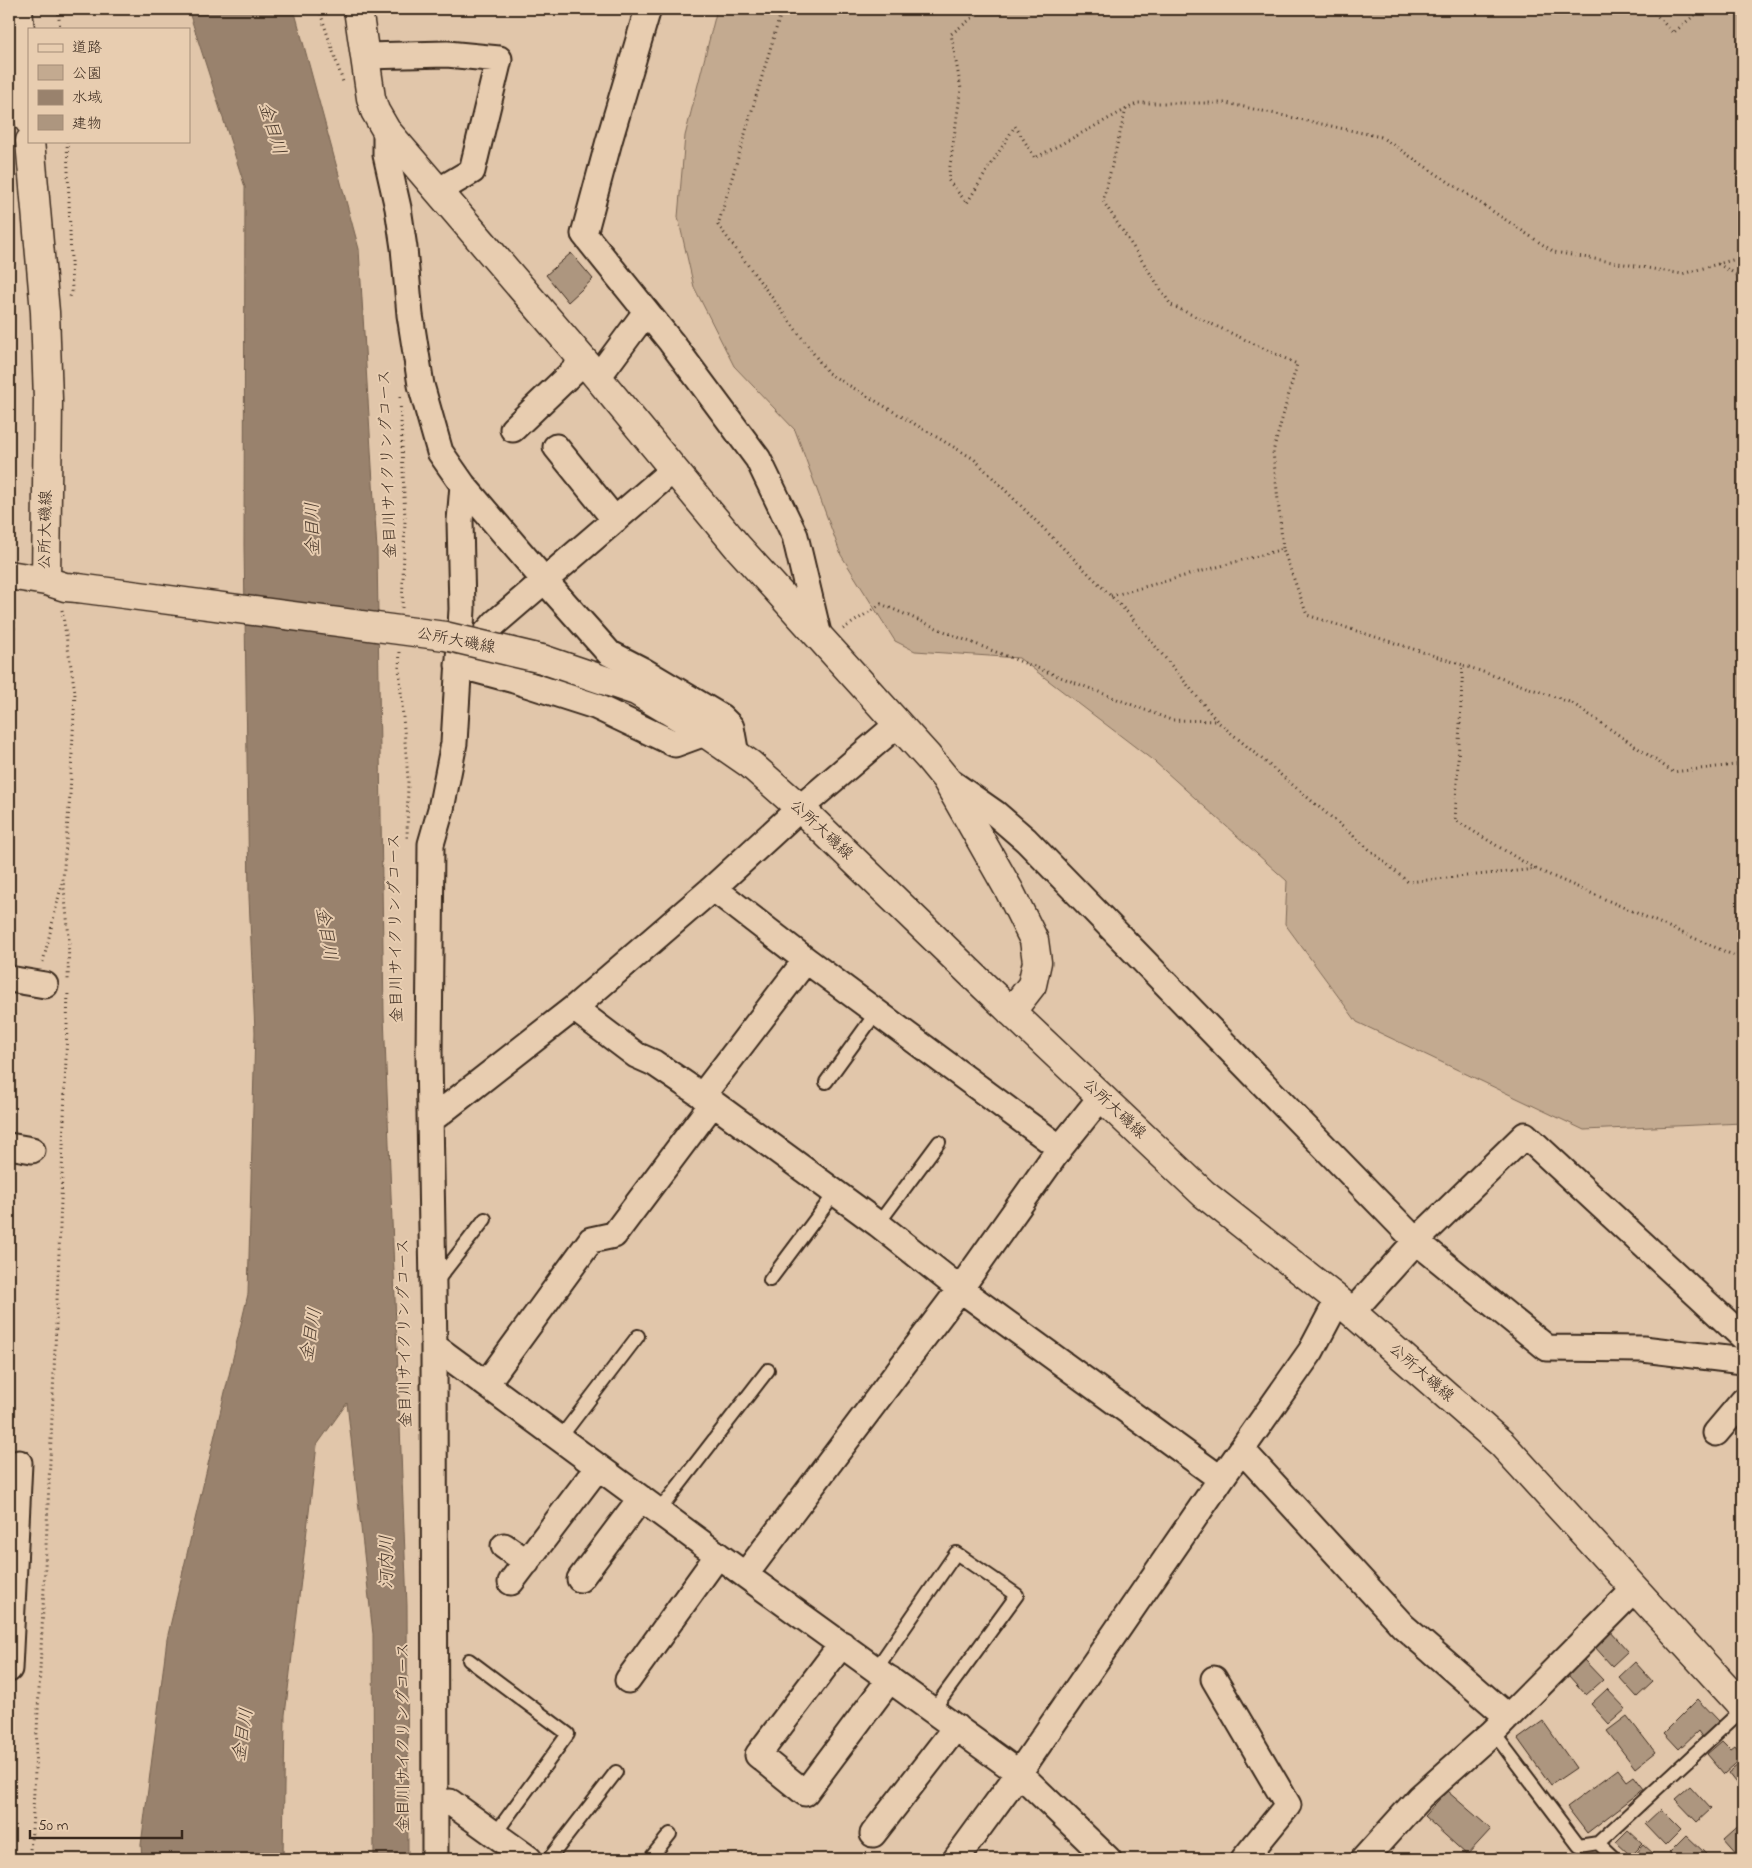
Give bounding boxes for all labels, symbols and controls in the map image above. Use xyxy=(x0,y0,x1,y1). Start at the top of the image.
legend xyxy=(28,28,190,142)
text: 道路 xyxy=(72,37,102,59)
text: 公園 xyxy=(72,63,102,85)
text: 水域 xyxy=(72,87,102,109)
water label: 金目川 xyxy=(251,99,291,159)
text: 建物 xyxy=(72,113,102,135)
street label: 金目川サイクリングコース xyxy=(373,369,403,559)
street label: 公所大磯線 xyxy=(33,490,59,570)
water label: 金目川 xyxy=(301,502,327,556)
street label: 公所大磯線 xyxy=(414,622,498,660)
street label: 公所大磯線 xyxy=(784,794,858,866)
street label: 金目川サイクリングコース xyxy=(382,833,410,1023)
water label: 金目川 xyxy=(308,905,342,963)
street label: 公所大磯線 xyxy=(1077,1073,1151,1145)
street label: 金目川サイクリングコース xyxy=(391,1238,419,1428)
water label: 金目川 xyxy=(295,1306,329,1364)
street label: 公所大磯線 xyxy=(1383,1338,1459,1408)
water label: 河内川 xyxy=(375,1535,401,1589)
street label: 金目川サイクリングコース xyxy=(392,1642,416,1832)
water label: 金目川 xyxy=(227,1706,261,1764)
scale bar xyxy=(30,1808,182,1840)
text: 50 m xyxy=(38,1815,69,1837)

